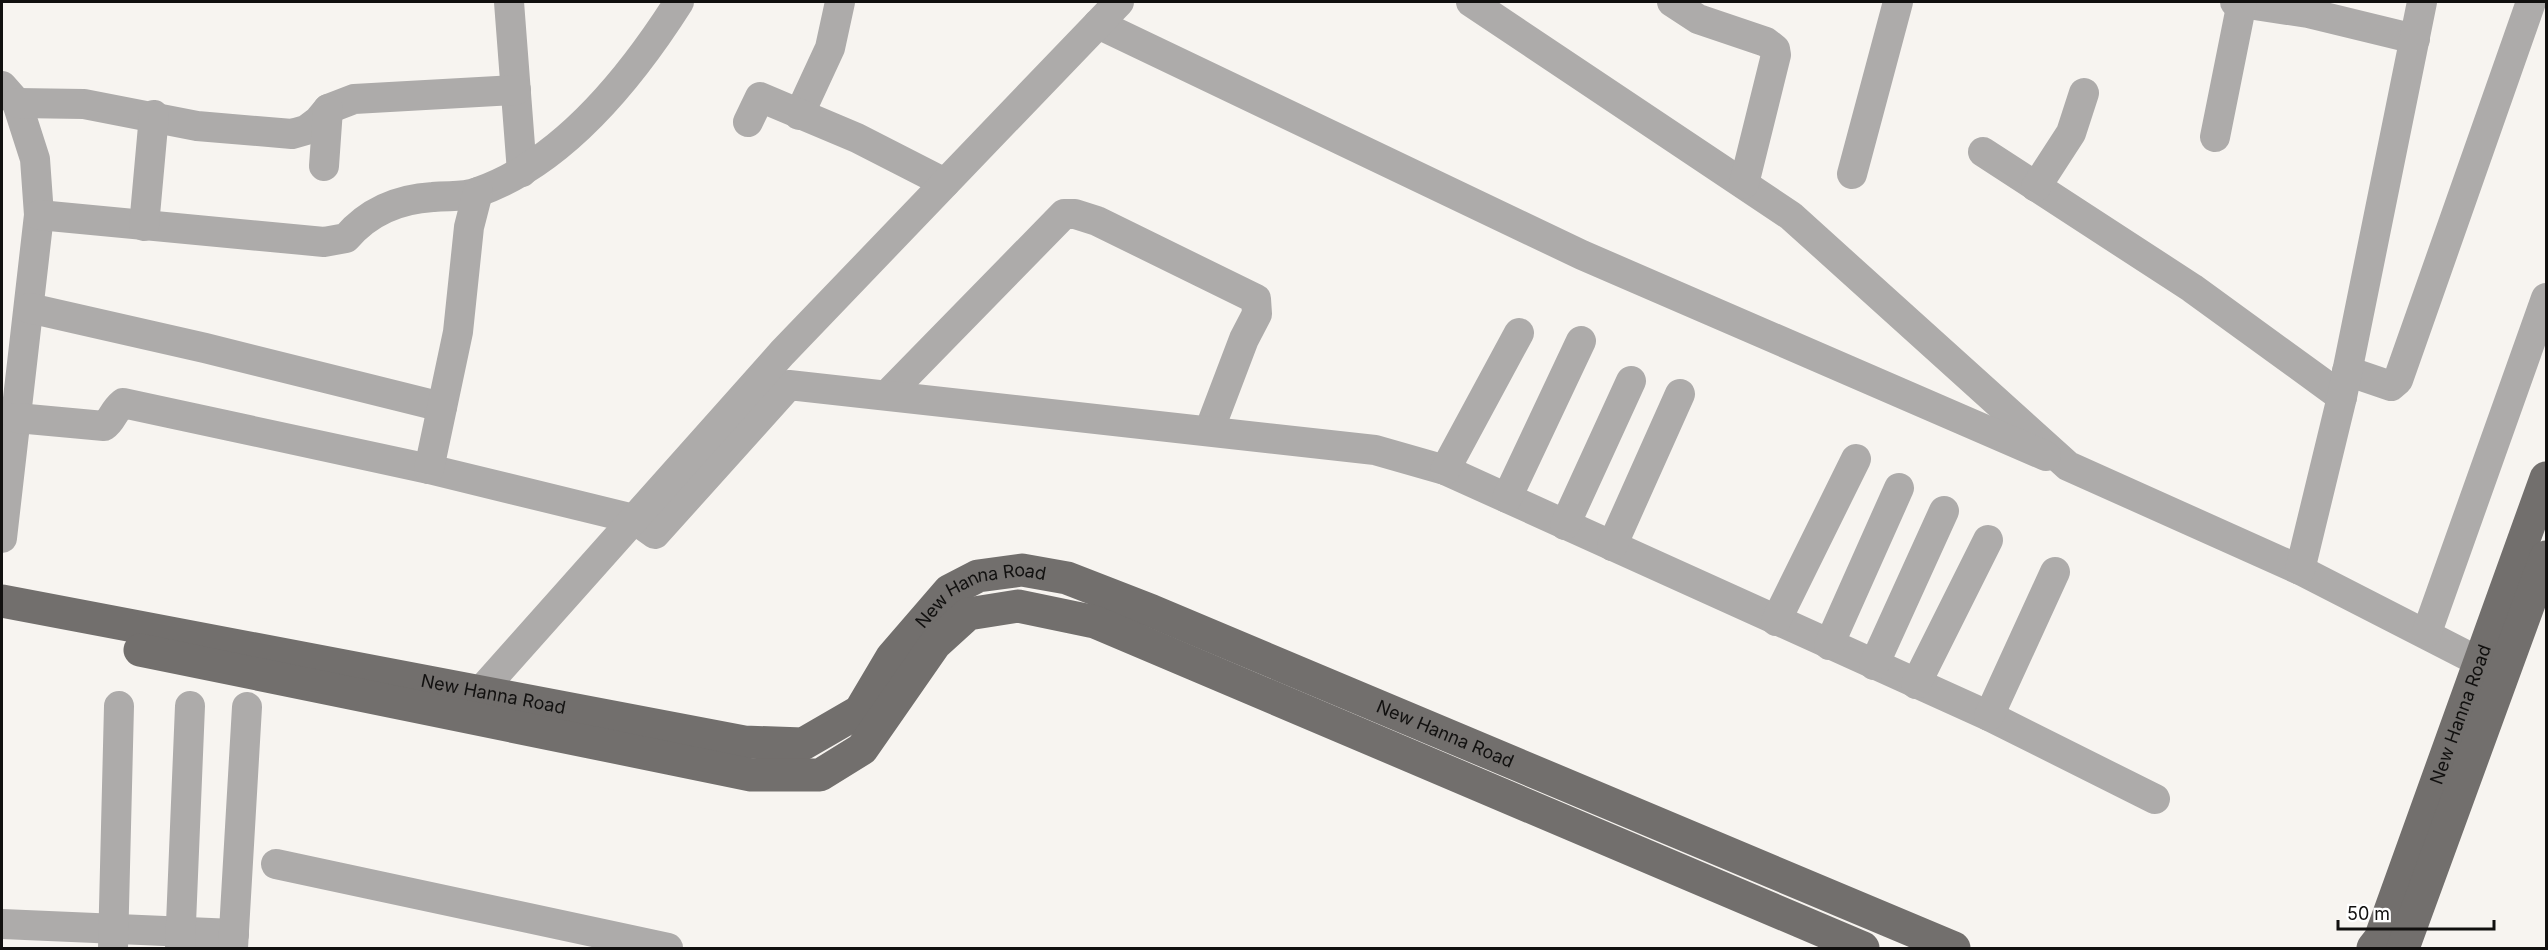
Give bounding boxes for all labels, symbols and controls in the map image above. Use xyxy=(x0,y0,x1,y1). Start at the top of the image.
street label: New Hanna Road xyxy=(911,559,1048,632)
street label: New Hanna Road xyxy=(2426,642,2495,787)
street label: New Hanna Road xyxy=(419,670,567,718)
street label: New Hanna Road xyxy=(1373,696,1517,772)
scale bar xyxy=(2338,893,2494,931)
text: 50 m xyxy=(2347,903,2390,924)

